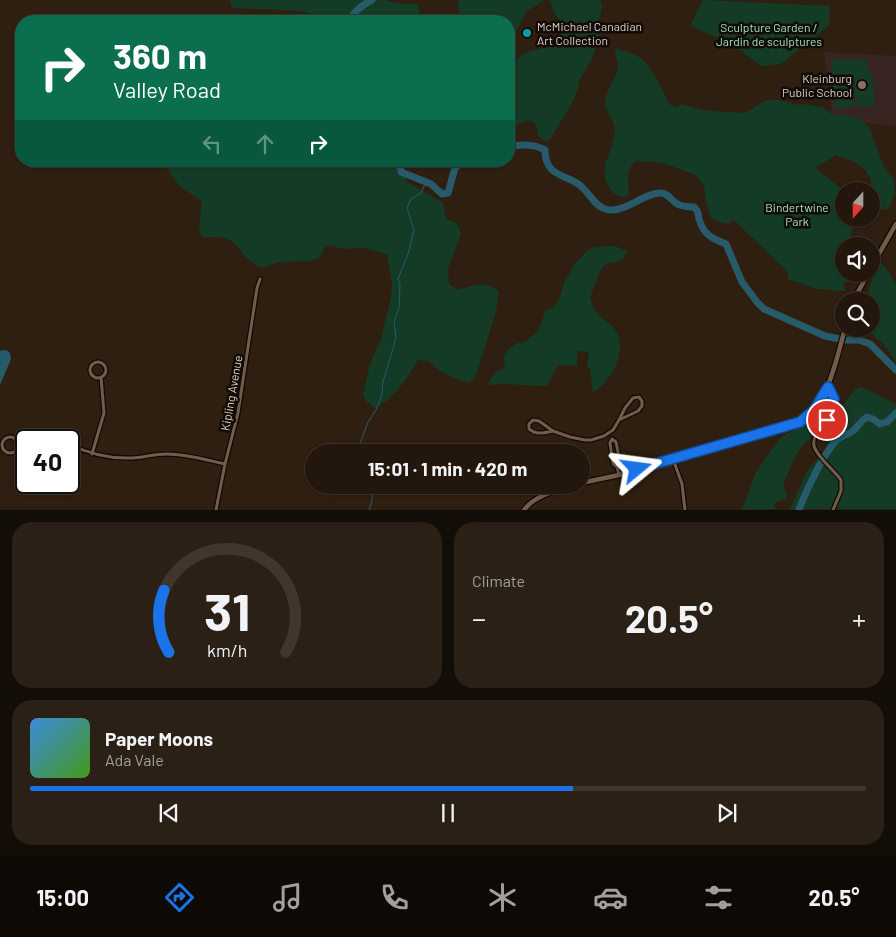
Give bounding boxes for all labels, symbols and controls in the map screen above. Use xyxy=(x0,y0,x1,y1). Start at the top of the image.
place label: McMichael Canadian Art Collection xyxy=(537,19,642,47)
park label: Sculpture Garden / Jardin de sculptures xyxy=(716,20,822,48)
marker: McMichael Canadian Art Collection xyxy=(521,27,533,39)
text: 360 m xyxy=(113,34,207,76)
icon: right xyxy=(30,35,95,100)
place label: Kleinburg Public School xyxy=(782,71,852,99)
text: Valley Road xyxy=(113,76,221,102)
marker: Kleinburg Public School xyxy=(856,79,868,91)
icon: left xyxy=(198,130,226,158)
icon: ahead xyxy=(251,130,279,158)
icon: right xyxy=(304,130,332,158)
north arrow xyxy=(835,182,880,228)
map controls xyxy=(835,182,880,337)
park label: Bindertwine Park xyxy=(765,200,829,228)
button: sound xyxy=(835,237,880,282)
button: search xyxy=(835,292,880,337)
street label: Kipling Avenue xyxy=(217,354,245,432)
pin xyxy=(806,399,848,441)
icon: arrive xyxy=(813,406,841,434)
speed limit sign: 40 xyxy=(15,429,80,494)
position arrow xyxy=(610,442,662,494)
text: 15:01 · 1 min · 420 m xyxy=(368,457,527,480)
text: Climate xyxy=(472,571,525,590)
text: 31 xyxy=(204,579,250,641)
text: 20.5° xyxy=(625,595,713,641)
text: − xyxy=(472,601,486,635)
text: + xyxy=(852,601,866,635)
text: km/h xyxy=(207,639,247,661)
text: Paper Moons xyxy=(105,727,213,750)
text: Ada Vale xyxy=(105,750,164,769)
icon: previous xyxy=(155,799,183,827)
icon: pause xyxy=(434,799,462,827)
icon: next xyxy=(713,799,741,827)
icon: directions xyxy=(162,880,197,915)
icon: music xyxy=(270,880,305,915)
icon: phone xyxy=(377,880,412,915)
icon: climate xyxy=(485,880,520,915)
icon: car xyxy=(593,880,628,915)
icon: filters xyxy=(701,880,736,915)
text: 15:00 xyxy=(36,884,89,910)
text: 20.5° xyxy=(809,884,860,910)

